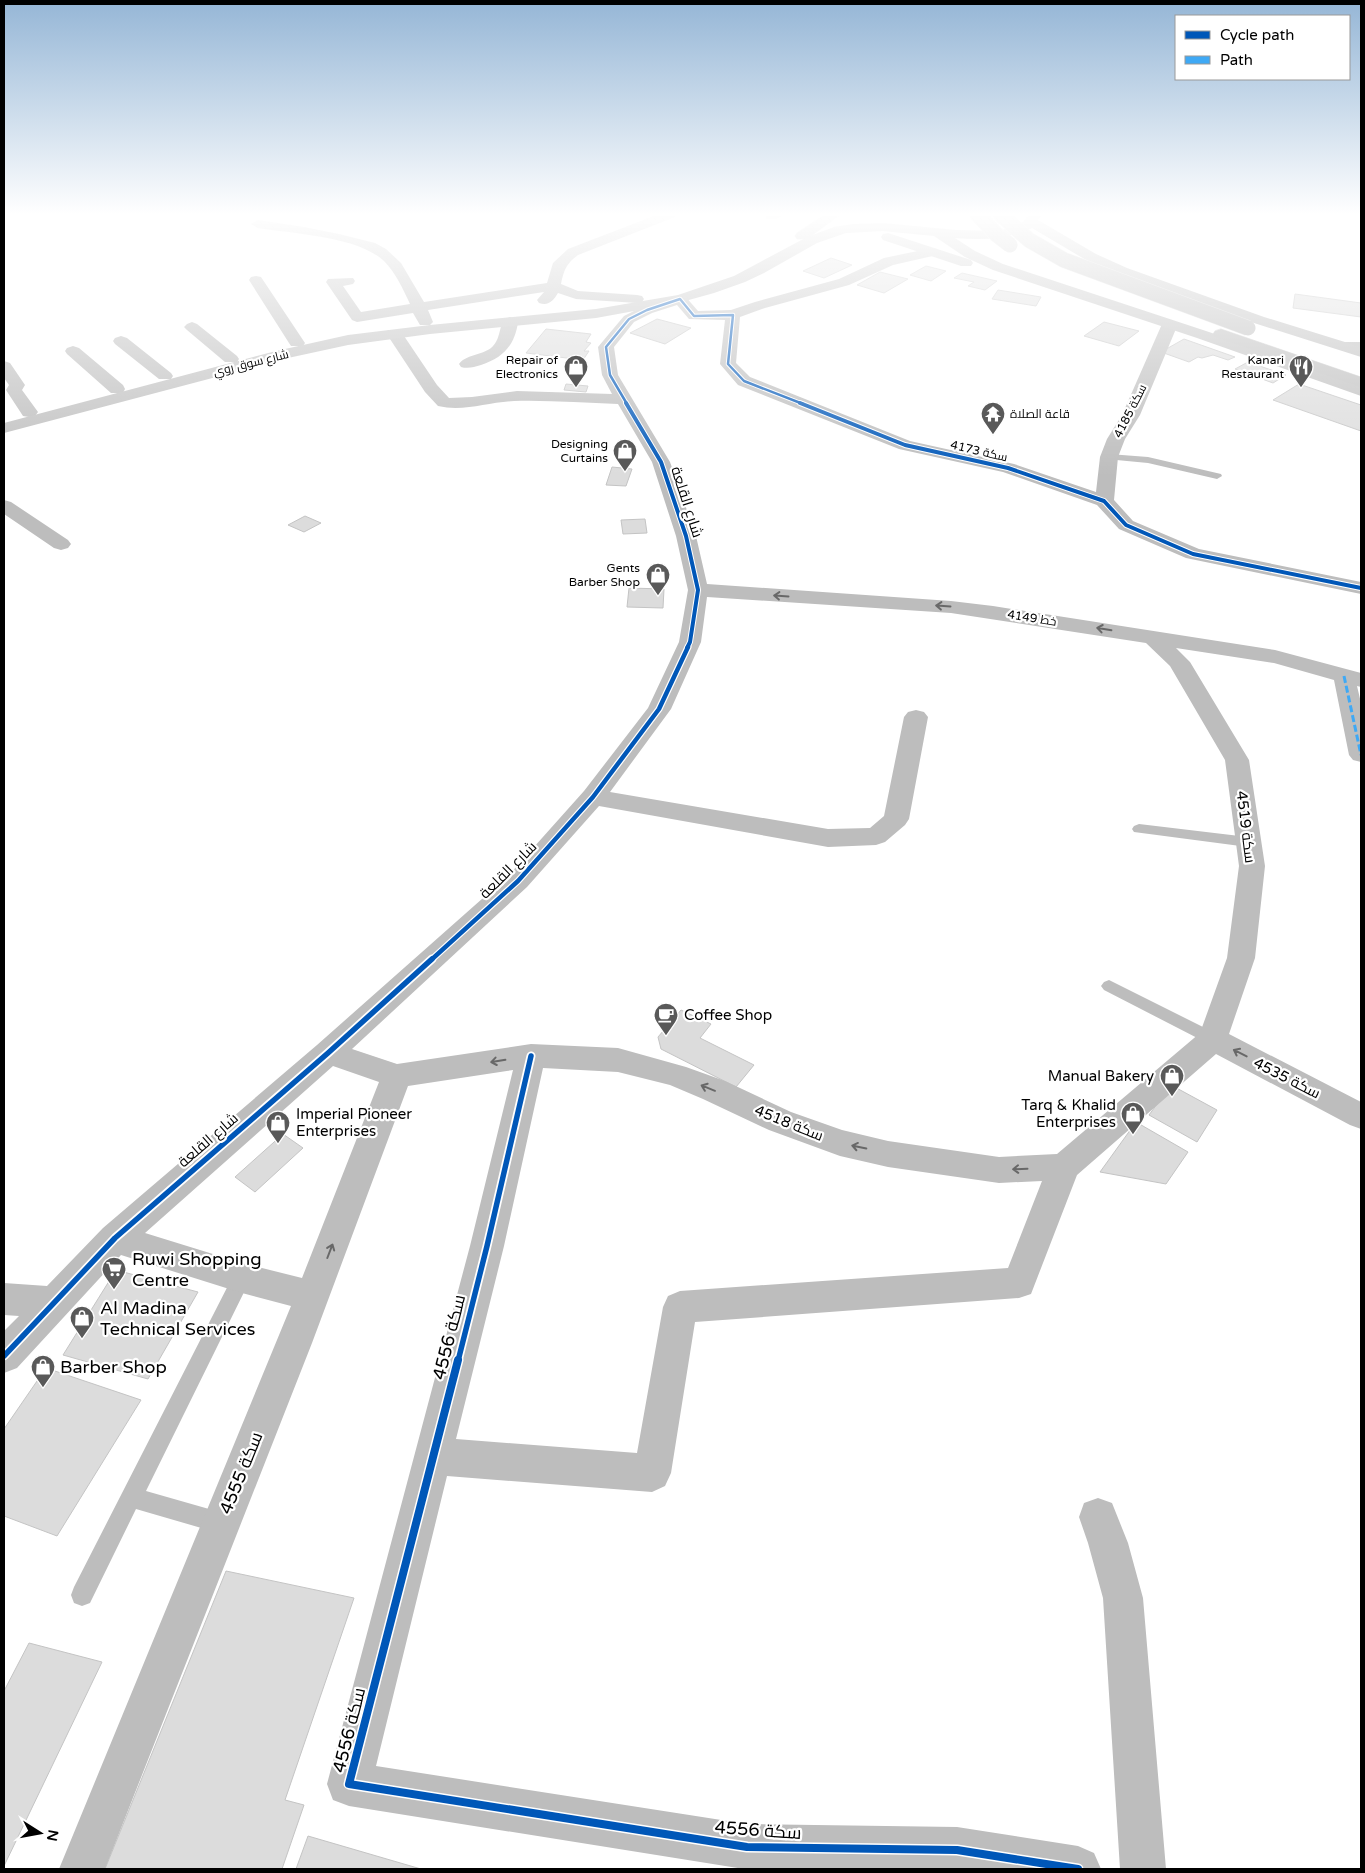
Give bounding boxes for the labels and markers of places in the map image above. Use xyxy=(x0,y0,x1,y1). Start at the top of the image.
place label: Repair of Electronics xyxy=(495,353,558,381)
place label: Kanari Restaurant xyxy=(1221,353,1284,381)
shop icon: Repair of Electronics xyxy=(563,354,589,388)
restaurant icon: Kanari Restaurant xyxy=(1288,354,1314,388)
temple icon: قاعة الصلاة xyxy=(980,401,1006,435)
place label: قاعة الصلاة xyxy=(1010,407,1070,421)
place label: Designing Curtains xyxy=(551,437,608,465)
shop icon: Designing Curtains xyxy=(612,438,638,472)
place label: Gents Barber Shop xyxy=(569,561,640,589)
shop icon: Gents Barber Shop xyxy=(645,562,671,596)
cafe icon: Coffee Shop xyxy=(653,1002,679,1036)
place label: Coffee Shop xyxy=(684,1006,772,1024)
shop icon: Manual Bakery xyxy=(1159,1063,1185,1097)
place label: Manual Bakery xyxy=(1048,1067,1154,1085)
place label: Tarq & Khalid Enterprises xyxy=(1021,1096,1116,1131)
shop icon: Tarq & Khalid Enterprises xyxy=(1120,1101,1146,1135)
place label: Imperial Pioneer Enterprises xyxy=(296,1105,412,1140)
shop icon: Imperial Pioneer Enterprises xyxy=(265,1110,291,1144)
place label: Ruwi Shopping Centre xyxy=(132,1248,262,1291)
supermarket icon: Ruwi Shopping Centre xyxy=(101,1256,127,1290)
place label: Al Madina Technical Services xyxy=(100,1297,255,1340)
shop icon: Al Madina Technical Services xyxy=(69,1305,95,1339)
shop icon: Barber Shop xyxy=(30,1354,56,1388)
place label: Barber Shop xyxy=(60,1356,167,1378)

